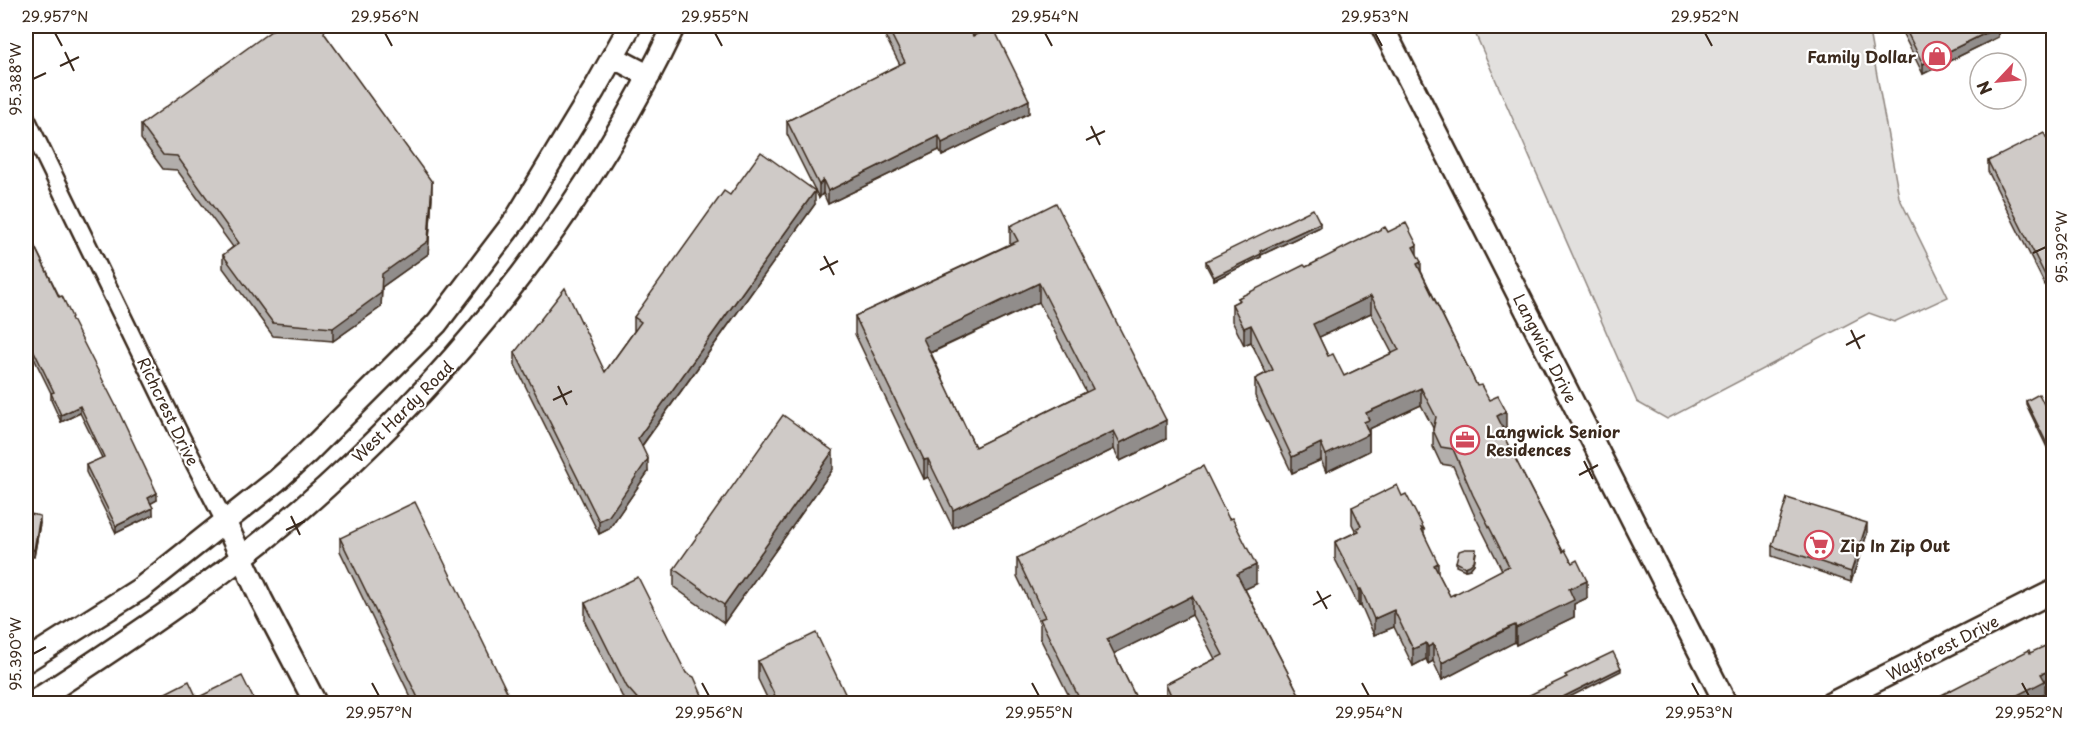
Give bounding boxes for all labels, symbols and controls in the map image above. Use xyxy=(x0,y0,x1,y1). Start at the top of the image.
text: 29.957°N xyxy=(21,4,89,27)
text: 29.956°N xyxy=(351,4,419,27)
text: 29.955°N xyxy=(681,4,749,27)
text: 29.954°N xyxy=(1011,4,1079,27)
text: 29.953°N xyxy=(1341,4,1409,27)
text: 29.952°N xyxy=(1671,4,1739,27)
shop icon: Family Dollar xyxy=(1921,40,1953,72)
text: 95.388°W xyxy=(3,42,26,116)
place label: Family Dollar xyxy=(1807,44,1917,68)
north arrow xyxy=(1968,51,2028,111)
text: N xyxy=(1970,77,1997,99)
text: 95.392°W xyxy=(2049,210,2072,283)
street label: Langwick Drive xyxy=(1508,289,1584,407)
street label: Richcrest Drive xyxy=(132,353,206,469)
street label: West Hardy Road xyxy=(346,355,458,467)
place label: Langwick Senior Residences xyxy=(1486,419,1621,461)
office icon: Langwick Senior Residences xyxy=(1449,424,1481,456)
supermarket icon: Zip In Zip Out xyxy=(1803,529,1835,561)
place label: Zip In Zip Out xyxy=(1840,533,1951,557)
street label: Wayforest Drive xyxy=(1882,608,2002,686)
text: 95.390°W xyxy=(3,617,26,691)
text: 29.957°N xyxy=(345,700,413,723)
text: 29.956°N xyxy=(675,700,743,723)
text: 29.955°N xyxy=(1005,700,1073,723)
text: 29.954°N xyxy=(1335,700,1403,723)
text: 29.953°N xyxy=(1665,700,1733,723)
text: 29.952°N xyxy=(1995,700,2063,723)

